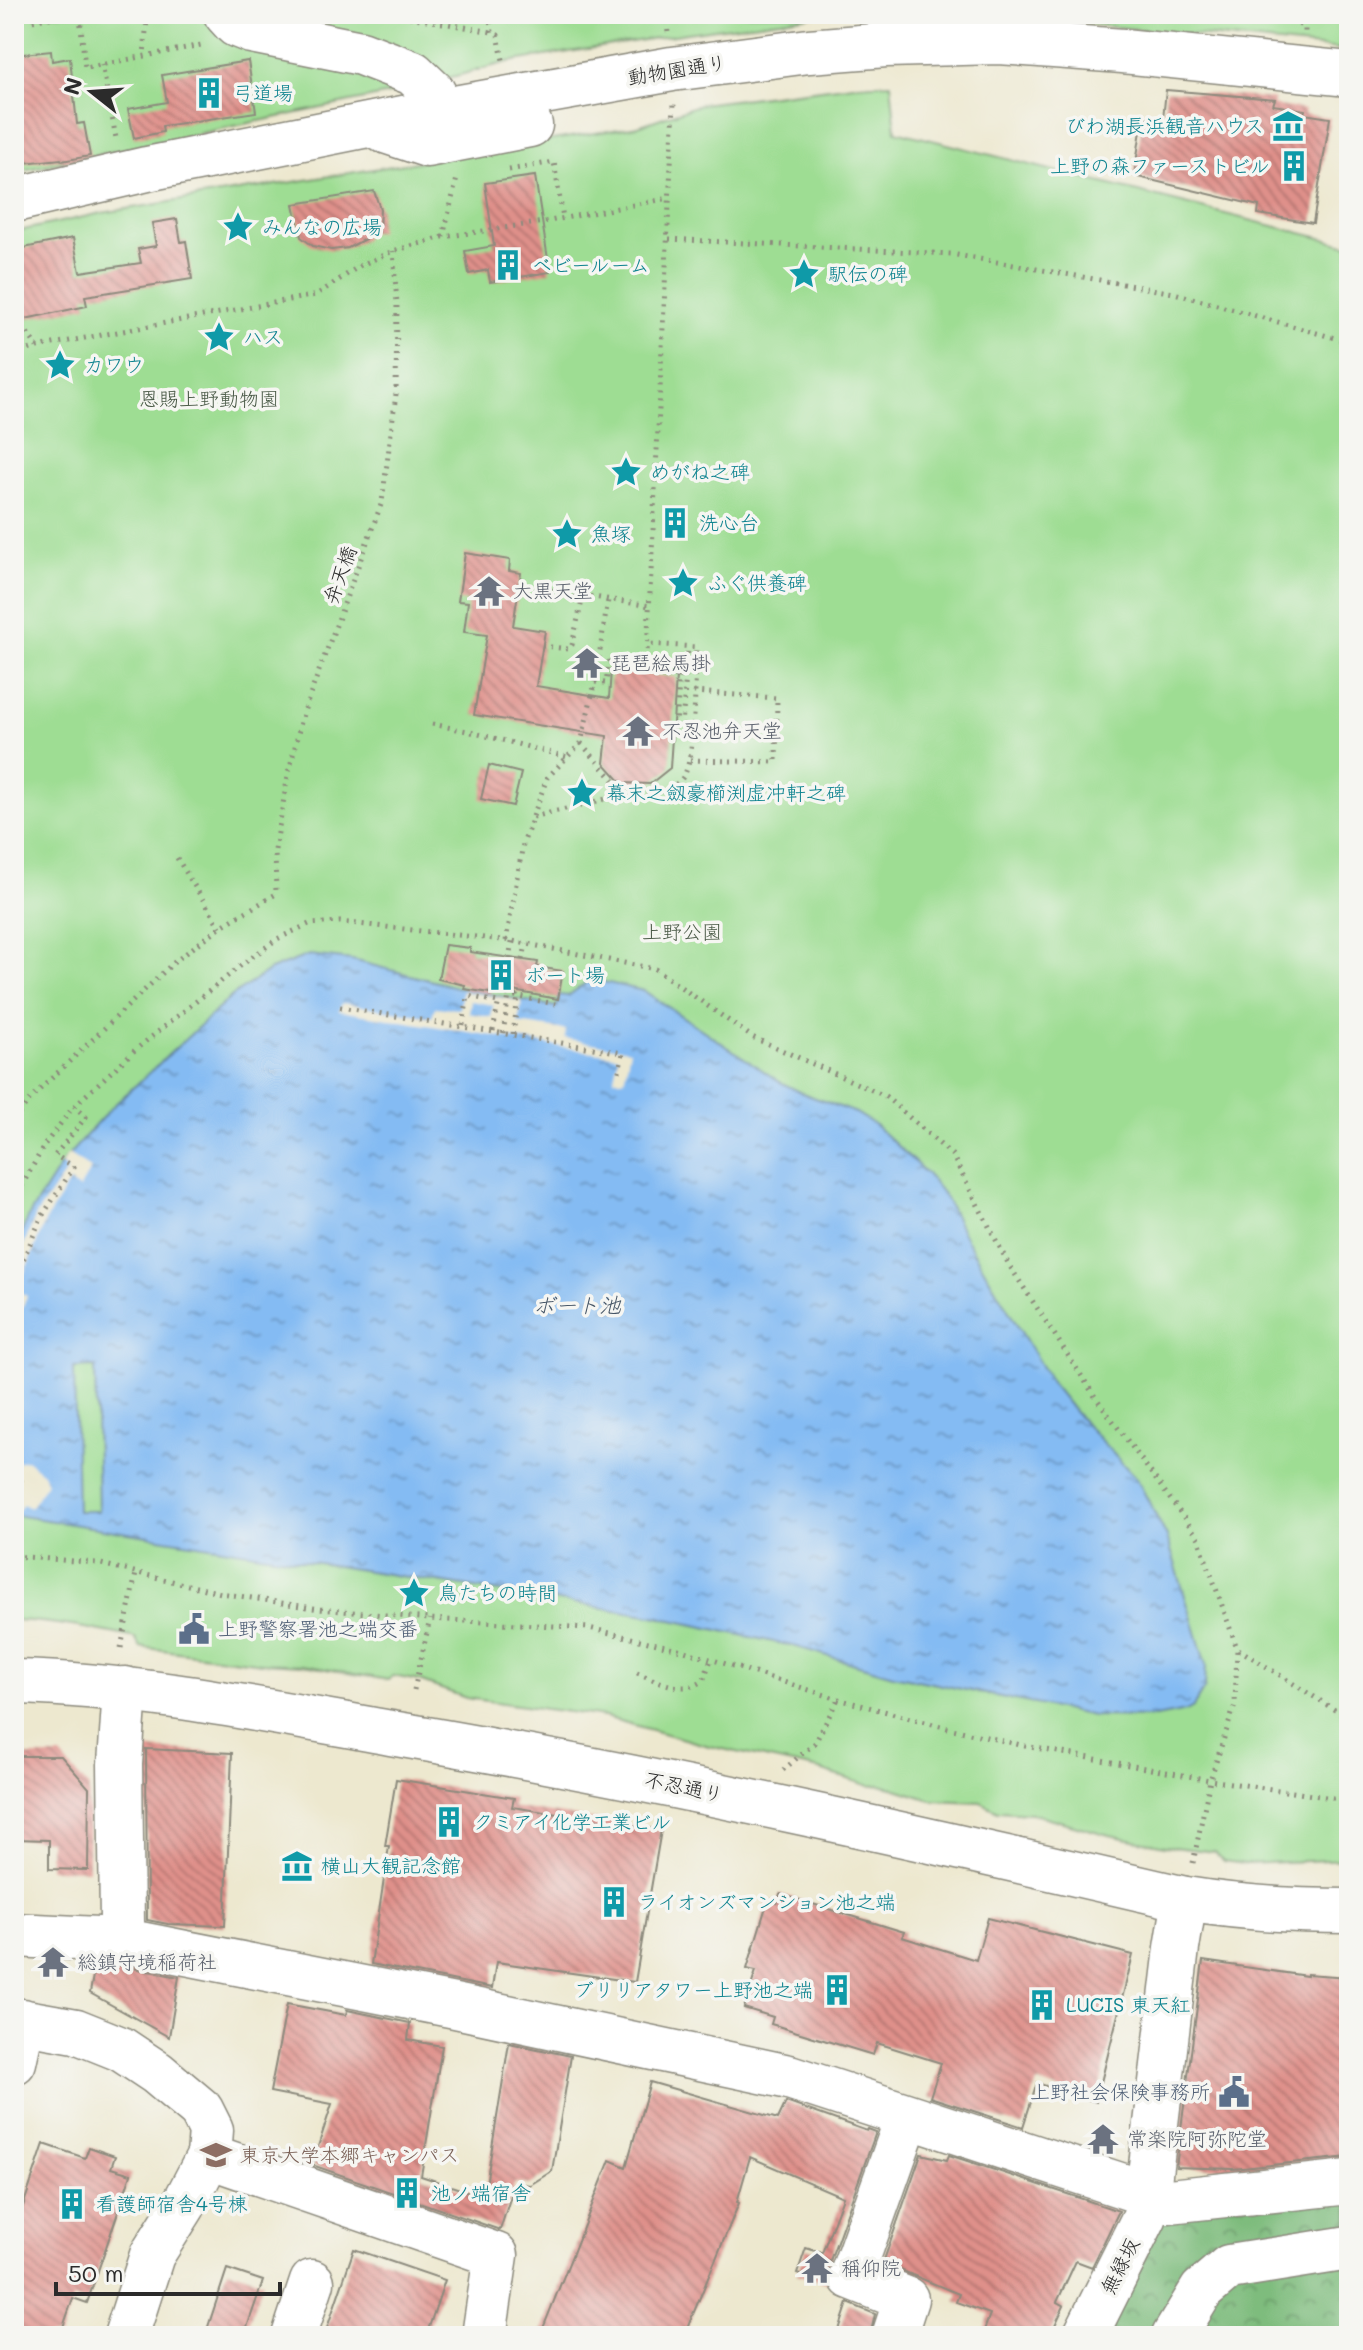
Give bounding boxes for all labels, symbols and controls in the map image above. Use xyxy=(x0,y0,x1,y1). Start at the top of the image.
street label: 動物園通り xyxy=(625,48,728,90)
north arrow xyxy=(52,52,132,132)
text: N xyxy=(56,74,89,98)
building icon: 弓道場 xyxy=(192,76,226,110)
place label: 弓道場 xyxy=(233,79,293,105)
museum icon: びわ湖長浜観音ハウス xyxy=(1271,109,1305,143)
place label: びわ湖長浜観音ハウス xyxy=(1065,112,1264,138)
building icon: 上野の森ファーストビル xyxy=(1277,149,1311,183)
place label: 上野の森ファーストビル xyxy=(1050,152,1270,178)
place icon: みんなの広場 xyxy=(221,210,255,244)
place label: みんなの広場 xyxy=(262,213,382,239)
building icon: ベビールーム xyxy=(491,248,525,282)
place label: ベビールーム xyxy=(532,251,650,277)
place icon: 駅伝の碑 xyxy=(787,257,821,291)
place label: 駅伝の碑 xyxy=(828,260,908,286)
place icon: ハス xyxy=(202,320,236,354)
place label: ハス xyxy=(243,323,283,349)
place icon: カワウ xyxy=(43,348,77,382)
place label: カワウ xyxy=(84,351,144,377)
park label: 恩賜上野動物園 xyxy=(139,385,279,411)
place icon: めがね之碑 xyxy=(609,455,643,489)
place label: めがね之碑 xyxy=(650,458,750,484)
building icon: 洗心台 xyxy=(658,506,692,540)
place label: 洗心台 xyxy=(699,509,759,535)
place icon: 魚塚 xyxy=(550,517,584,551)
place label: 魚塚 xyxy=(591,520,631,546)
street label: 弁天橋 xyxy=(317,542,362,607)
place icon: ふぐ供養碑 xyxy=(666,566,700,600)
place label: ふぐ供養碑 xyxy=(707,569,807,595)
temple icon: 大黒天堂 xyxy=(472,574,506,608)
place label: 大黒天堂 xyxy=(513,577,593,603)
temple icon: 琵琶絵馬掛 xyxy=(570,646,604,680)
place label: 琵琶絵馬掛 xyxy=(611,649,711,675)
temple icon: 不忍池弁天堂 xyxy=(621,714,655,748)
place label: 不忍池弁天堂 xyxy=(662,717,782,743)
place icon: 幕末之劔豪櫛渕虚冲軒之碑 xyxy=(565,776,599,810)
place label: 幕末之劔豪櫛渕虚冲軒之碑 xyxy=(606,779,846,805)
park label: 上野公園 xyxy=(642,918,722,944)
building icon: ボート場 xyxy=(484,958,518,992)
place label: ボート場 xyxy=(525,961,605,987)
water label: ボート池 xyxy=(533,1290,622,1319)
place icon: 鳥たちの時間 xyxy=(397,1576,431,1610)
place label: 鳥たちの時間 xyxy=(438,1579,557,1605)
public building icon: 上野警察署池之端交番 xyxy=(177,1612,211,1646)
place label: 上野警察署池之端交番 xyxy=(218,1615,418,1641)
street label: 不忍通り xyxy=(642,1765,726,1807)
building icon: クミアイ化学工業ビル xyxy=(432,1805,466,1839)
place label: クミアイ化学工業ビル xyxy=(473,1808,671,1834)
museum icon: 横山大観記念館 xyxy=(280,1849,314,1883)
place label: 横山大観記念館 xyxy=(321,1852,461,1878)
building icon: ライオンズマンション池之端 xyxy=(597,1885,631,1919)
place label: ライオンズマンション池之端 xyxy=(638,1888,896,1914)
temple icon: 総鎮守境稲荷社 xyxy=(36,1945,70,1979)
place label: 総鎮守境稲荷社 xyxy=(77,1948,217,1974)
building icon: ブリリアタワー上野池之端 xyxy=(820,1973,854,2007)
place label: ブリリアタワー上野池之端 xyxy=(574,1976,813,2002)
building icon: LUCIS 東天紅 xyxy=(1025,1988,1059,2022)
place label: LUCIS 東天紅 xyxy=(1066,1991,1191,2017)
public building icon: 上野社会保険事務所 xyxy=(1217,2075,1251,2109)
place label: 上野社会保険事務所 xyxy=(1030,2078,1210,2104)
temple icon: 常楽院阿弥陀堂 xyxy=(1086,2122,1120,2156)
place label: 常楽院阿弥陀堂 xyxy=(1127,2125,1267,2151)
school or university icon: 東京大学本郷キャンパス xyxy=(199,2138,233,2172)
place label: 東京大学本郷キャンパス xyxy=(240,2141,459,2167)
building icon: 池ノ端宿舎 xyxy=(390,2176,424,2210)
place label: 池ノ端宿舎 xyxy=(431,2179,531,2205)
building icon: 看護師宿舎4号棟 xyxy=(55,2187,89,2221)
place label: 看護師宿舎4号棟 xyxy=(96,2190,248,2216)
street label: 無縁坂 xyxy=(1094,2233,1144,2298)
scale bar xyxy=(56,2246,280,2296)
temple icon: 稱仰院 xyxy=(800,2251,834,2285)
place label: 稱仰院 xyxy=(841,2254,901,2280)
text: 50 m xyxy=(68,2257,124,2288)

